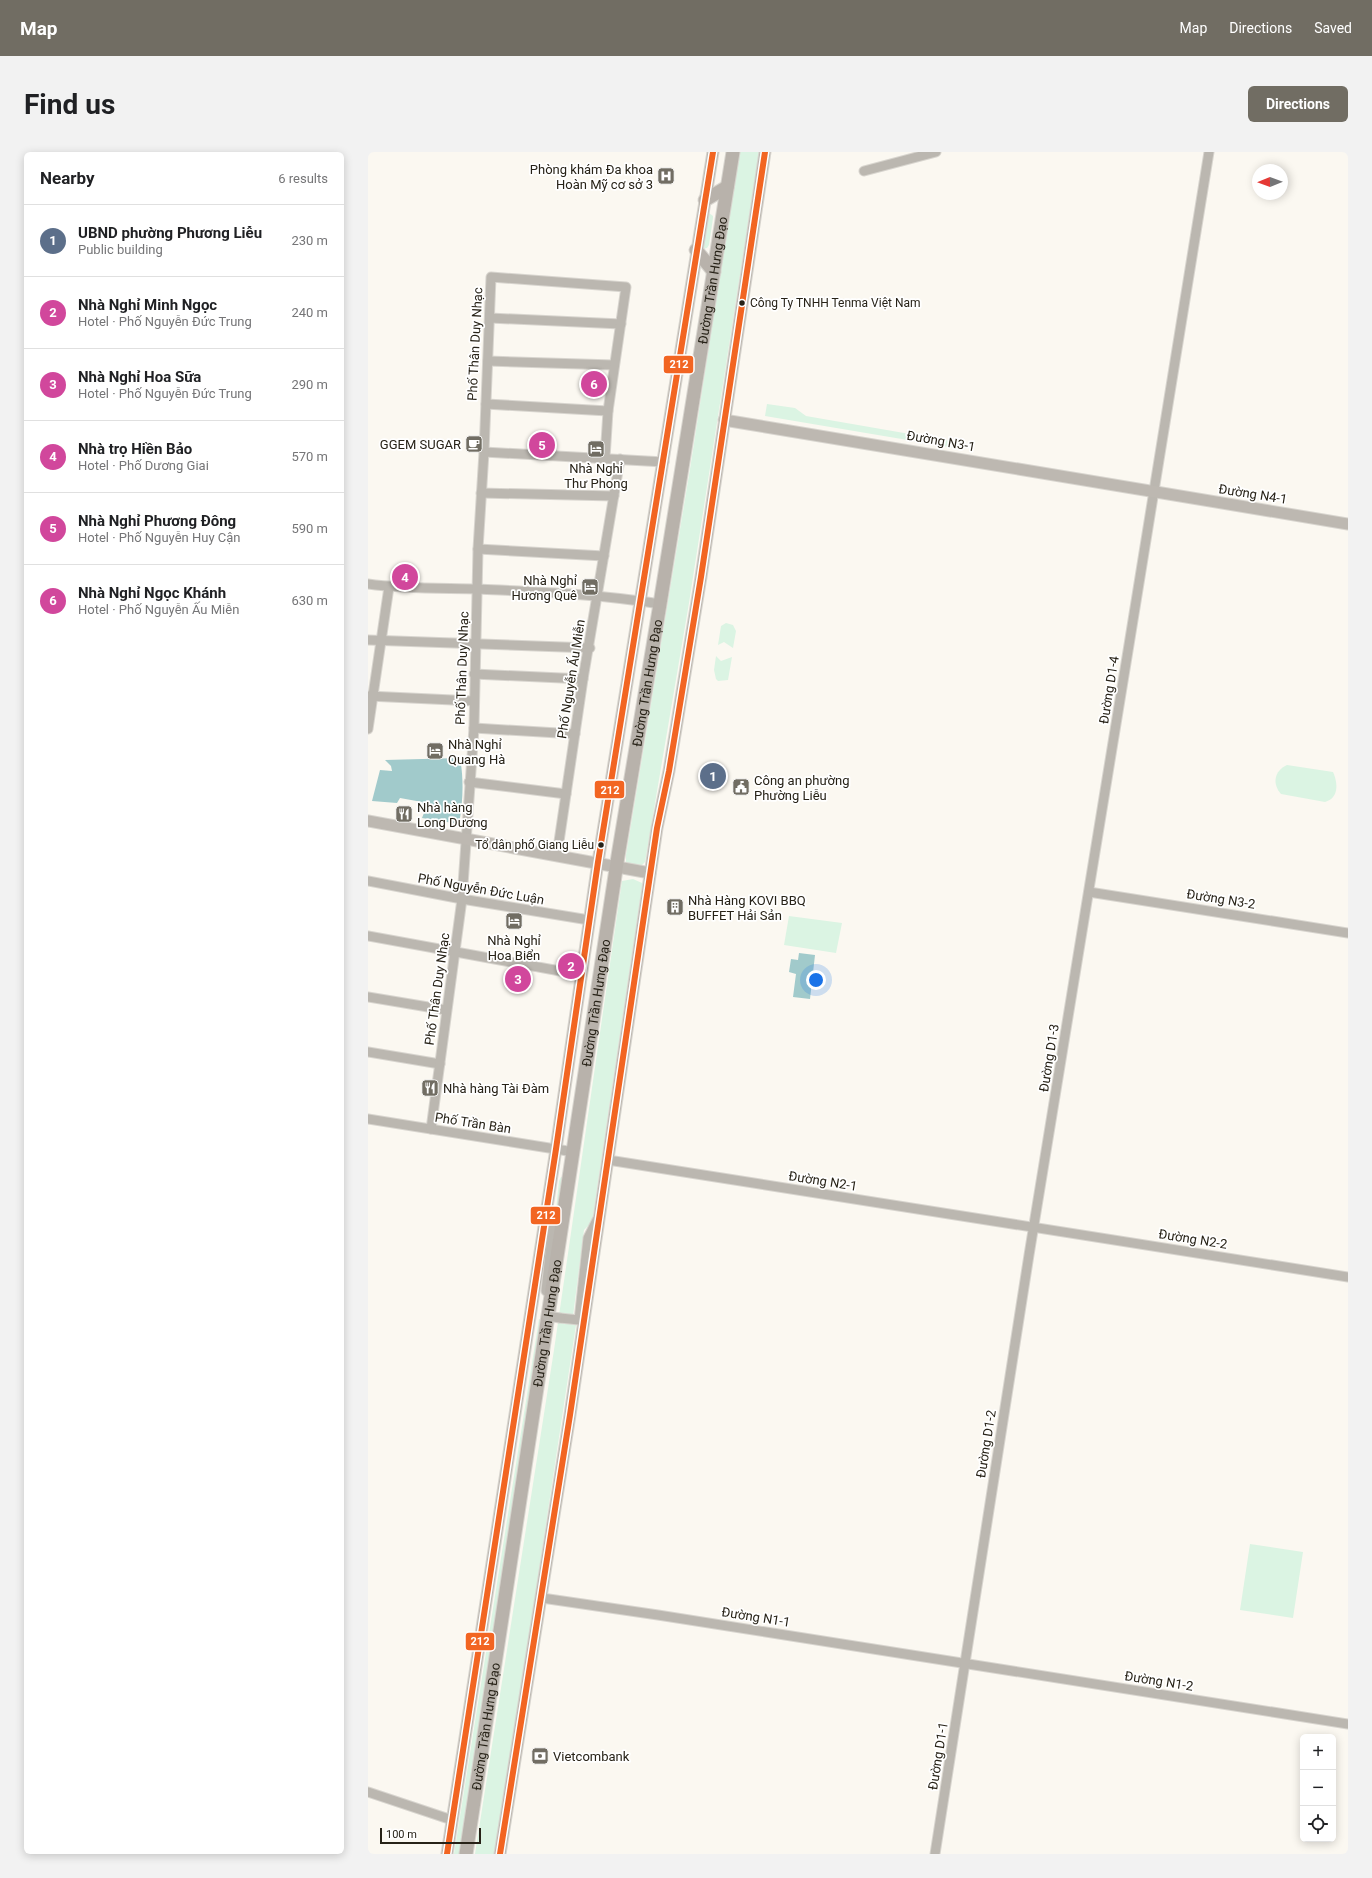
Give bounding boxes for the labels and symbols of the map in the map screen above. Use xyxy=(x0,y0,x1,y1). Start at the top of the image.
place label: Phòng khám Đa khoa Hoàn Mỹ cơ sở 3 xyxy=(530,162,653,192)
north arrow xyxy=(1252,164,1288,200)
hospital icon: Phòng khám Đa khoa Hoàn Mỹ cơ sở 3 xyxy=(656,166,676,186)
street label: Đường Trần Hưng Đạo xyxy=(695,215,730,345)
street label: Phố Thân Duy Nhạc xyxy=(465,287,485,401)
place label: Công Ty TNHH Tenma Việt Nam xyxy=(750,296,921,310)
marker: Công Ty TNHH Tenma Việt Nam xyxy=(737,298,747,308)
line badge: 212 xyxy=(663,355,694,374)
text: 212 xyxy=(670,358,688,371)
pin: 6 xyxy=(581,369,607,399)
street label: Đường N3-1 xyxy=(906,428,976,454)
pin: 5 xyxy=(529,430,555,460)
cafe icon: GGEM SUGAR xyxy=(464,434,484,454)
place label: GGEM SUGAR xyxy=(380,437,461,452)
hotel icon: Nhà Nghỉ Thư Phong xyxy=(586,439,606,459)
place label: Nhà Nghỉ Thư Phong xyxy=(564,461,628,491)
street label: Đường N4-1 xyxy=(1218,481,1288,507)
pin: 4 xyxy=(392,562,418,592)
place label: Nhà Nghỉ Hương Quê xyxy=(512,573,578,603)
hotel icon: Nhà Nghỉ Hương Quê xyxy=(580,577,600,597)
street label: Phố Thân Duy Nhạc xyxy=(453,611,471,725)
street label: Phố Nguyễn Ấu Miễn xyxy=(553,618,588,740)
street label: Đường Trần Hưng Đạo xyxy=(629,618,665,748)
street label: Đường D1-4 xyxy=(1096,654,1122,725)
place label: Nhà Nghỉ Quang Hà xyxy=(448,737,505,767)
hotel icon: Nhà Nghỉ Quang Hà xyxy=(425,741,445,761)
pin: 1 xyxy=(700,761,726,791)
place label: Công an phường Phường Liễu xyxy=(754,773,849,803)
public building icon: Công an phường Phường Liễu xyxy=(731,777,751,797)
line badge: 212 xyxy=(594,780,625,799)
text: 212 xyxy=(601,784,619,797)
place label: Nhà hàng Long Dương xyxy=(417,800,488,830)
restaurant icon: Nhà hàng Long Dương xyxy=(394,804,414,824)
place label: Tổ dân phố Giang Liễu xyxy=(475,838,594,852)
marker: Tổ dân phố Giang Liễu xyxy=(596,840,606,850)
street label: Phố Nguyễn Đức Luận xyxy=(417,870,545,908)
street label: Đường N3-2 xyxy=(1186,886,1256,912)
place label: Nhà Hàng KOVI BBQ BUFFET Hải Sản xyxy=(688,893,806,923)
building icon: Nhà Hàng KOVI BBQ BUFFET Hải Sản xyxy=(665,897,685,917)
hotel icon: Nhà Nghỉ Hoa Biển xyxy=(504,911,524,931)
street label: Phố Thân Duy Nhạc xyxy=(422,932,452,1046)
place label: Nhà Nghỉ Hoa Biển xyxy=(487,933,542,963)
street label: Đường Trần Hưng Đạo xyxy=(579,938,613,1068)
pin: 2 xyxy=(558,951,584,981)
pin: 3 xyxy=(505,964,531,994)
your location xyxy=(806,970,826,990)
street label: Đường D1-3 xyxy=(1036,1023,1062,1093)
restaurant icon: Nhà hàng Tài Đàm xyxy=(420,1078,440,1098)
place label: Nhà hàng Tài Đàm xyxy=(443,1081,549,1096)
street label: Phố Trần Bàn xyxy=(434,1110,512,1136)
street label: Đường N2-1 xyxy=(788,1168,858,1194)
line badge: 212 xyxy=(530,1206,561,1225)
text: 212 xyxy=(537,1209,555,1222)
street label: Đường N2-2 xyxy=(1158,1226,1228,1252)
street label: Đường Trần Hưng Đạo xyxy=(530,1258,564,1388)
street label: Đường D1-2 xyxy=(973,1409,999,1479)
street label: Đường N1-1 xyxy=(721,1604,791,1630)
line badge: 212 xyxy=(465,1632,495,1651)
text: 212 xyxy=(471,1635,489,1648)
street label: Đường Trần Hưng Đạo xyxy=(468,1662,503,1791)
street label: Đường N1-2 xyxy=(1124,1668,1194,1694)
street label: Đường D1-1 xyxy=(925,1721,951,1791)
bank icon: Vietcombank xyxy=(530,1746,550,1766)
place label: Vietcombank xyxy=(553,1749,630,1764)
scale bar xyxy=(380,1826,481,1845)

